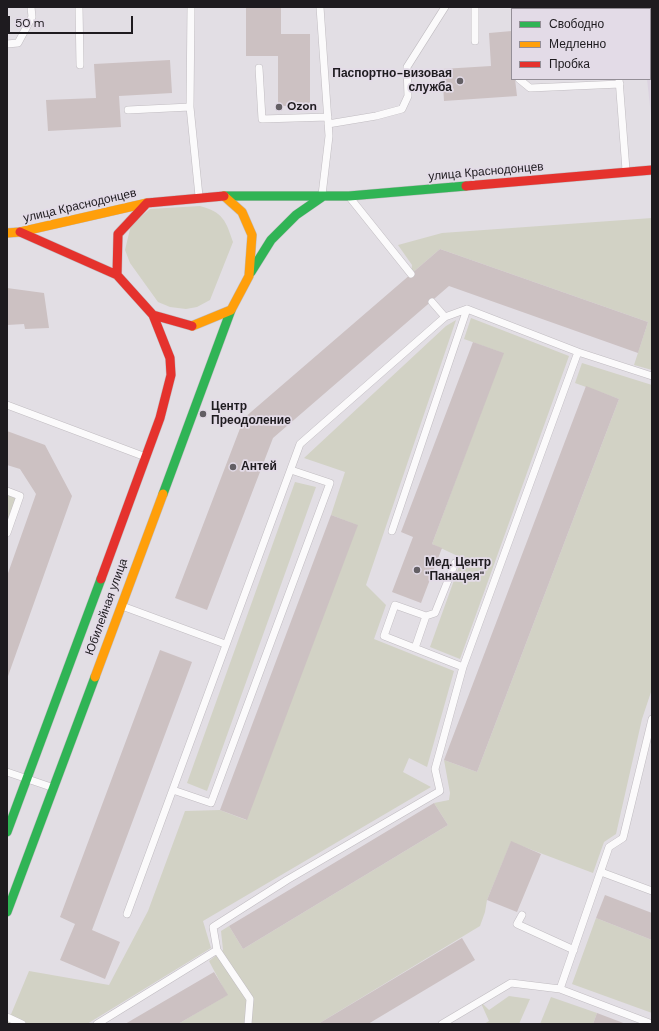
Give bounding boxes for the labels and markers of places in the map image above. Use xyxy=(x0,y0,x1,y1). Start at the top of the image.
place label: Паспортно-визовая служба xyxy=(332,67,452,95)
marker: Паспортно-визовая служба xyxy=(455,76,465,86)
place label: Ozon xyxy=(287,100,317,114)
marker: Ozon xyxy=(274,102,284,112)
place label: Центр Преодоление xyxy=(211,400,291,428)
marker: Центр Преодоление xyxy=(198,409,208,419)
place label: Антей xyxy=(241,460,277,474)
marker: Антей xyxy=(228,462,238,472)
place label: Мед. Центр "Панацея" xyxy=(425,556,491,584)
marker: Мед. Центр "Панацея" xyxy=(412,565,422,575)

